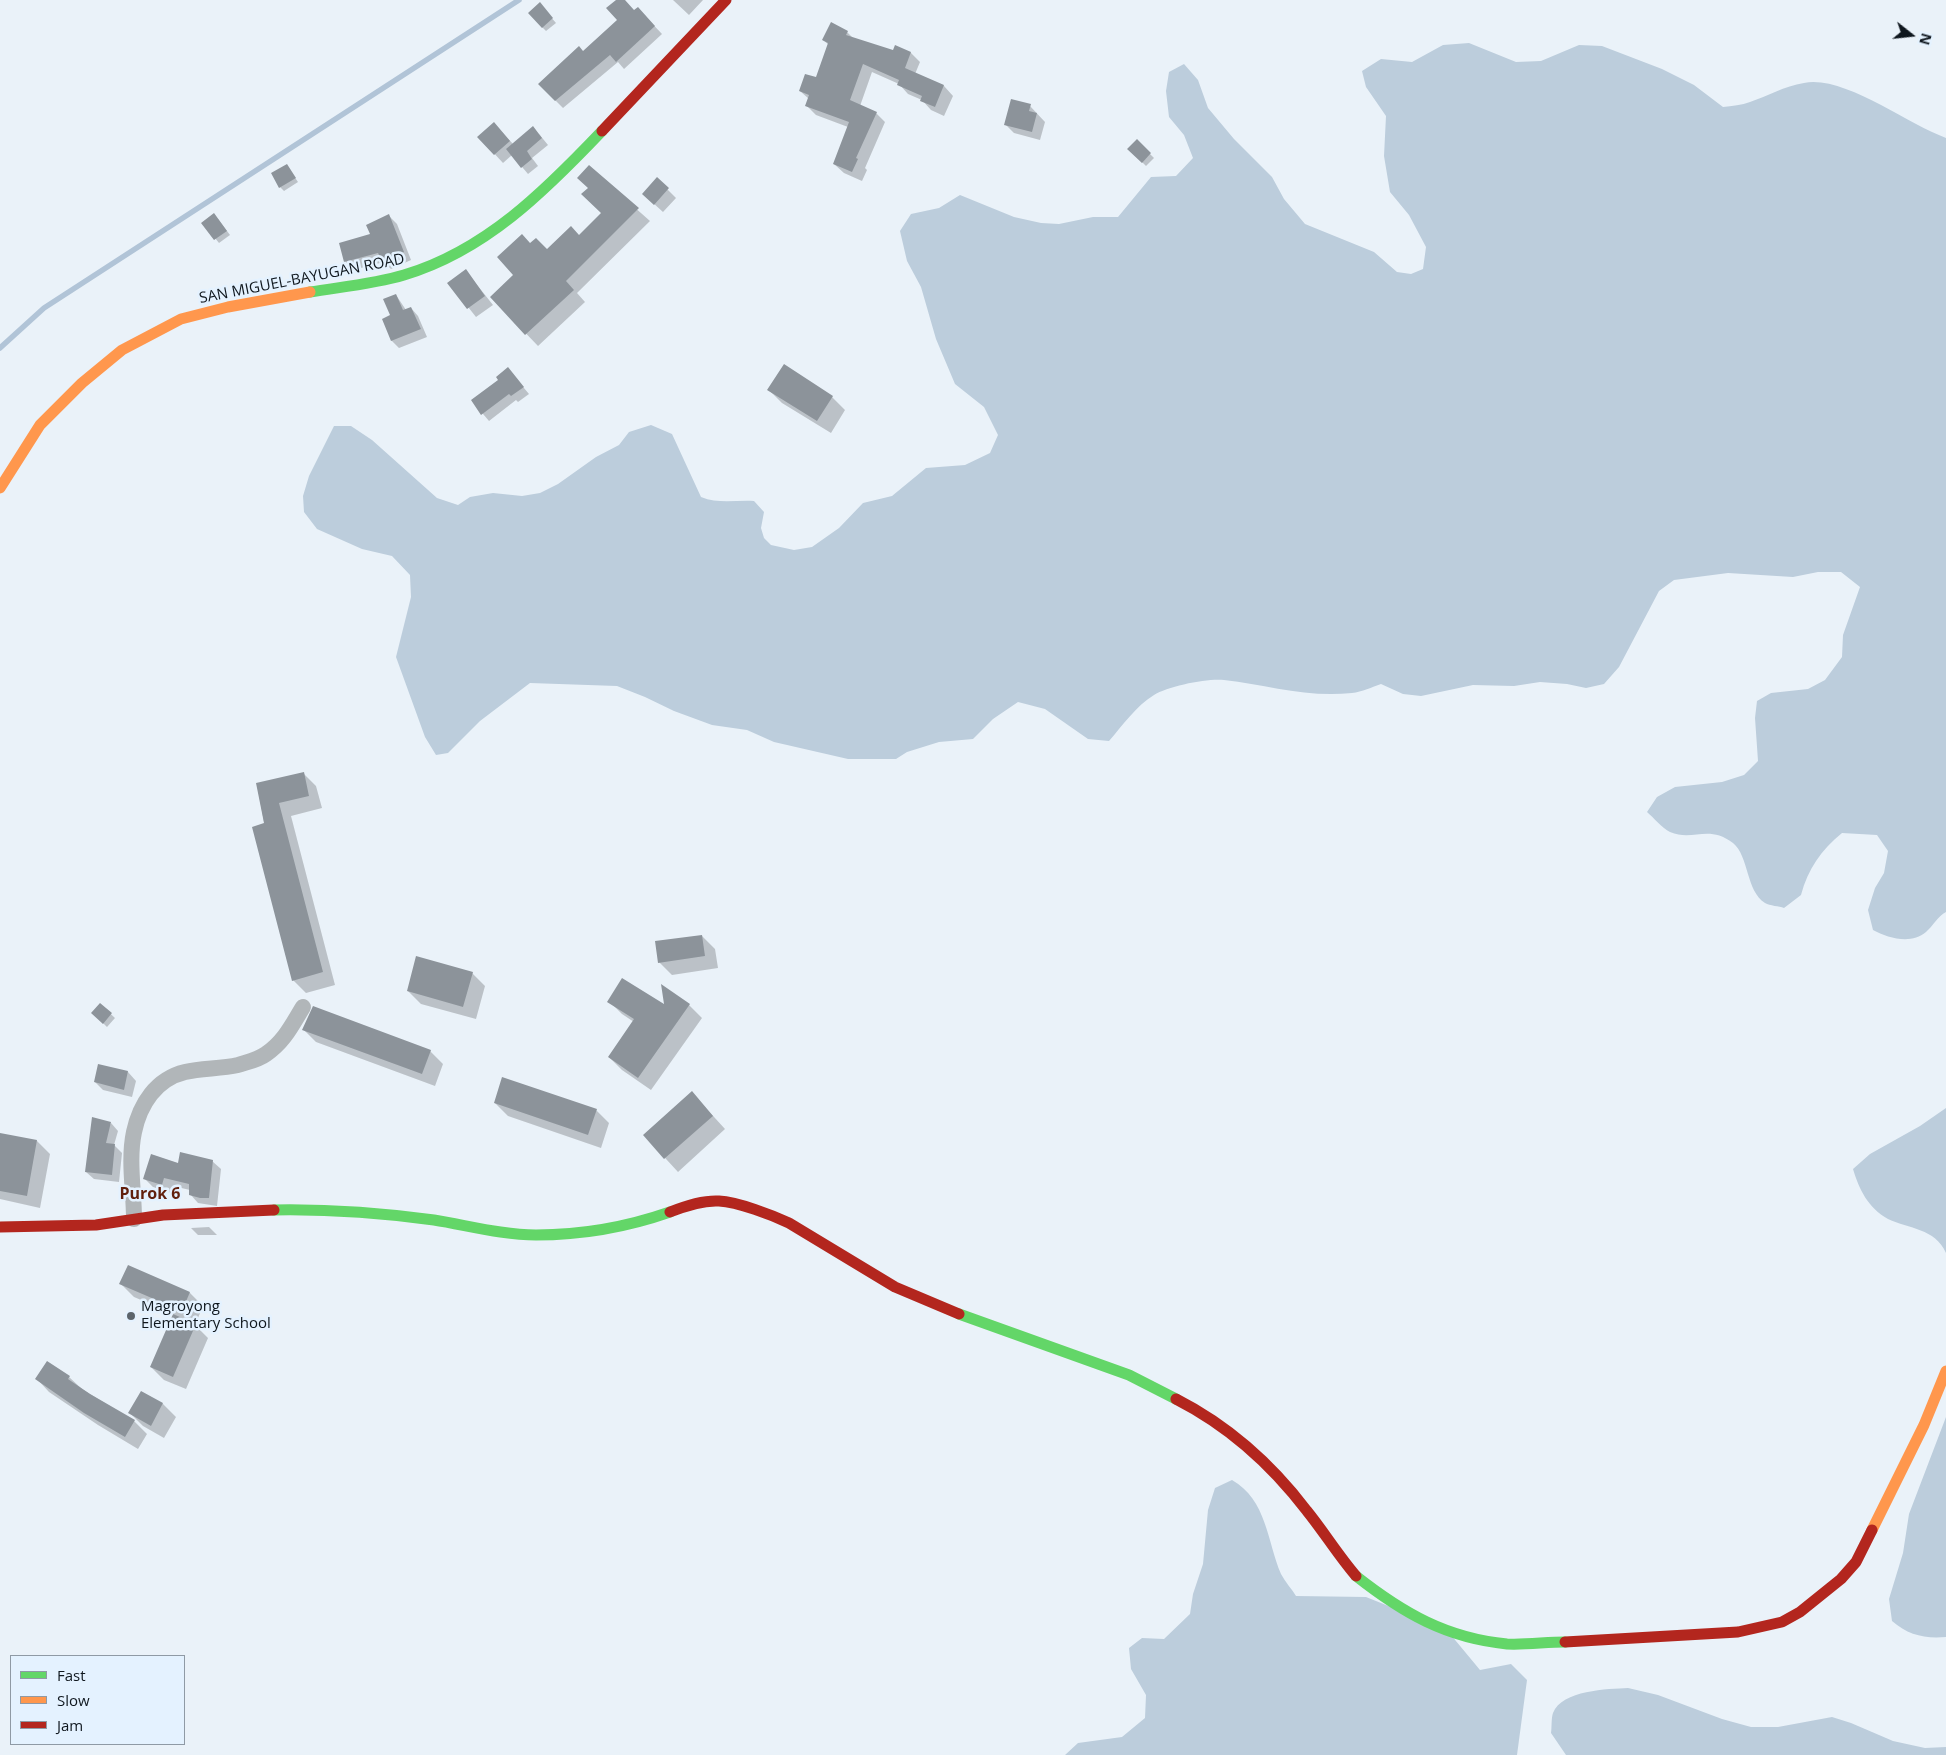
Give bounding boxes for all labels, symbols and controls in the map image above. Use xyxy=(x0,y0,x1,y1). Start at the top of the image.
north arrow xyxy=(1886,10,1936,60)
text: N xyxy=(1915,31,1937,47)
street label: SAN MIGUEL-BAYUGAN ROAD xyxy=(198,250,406,308)
district label: Purok 6 xyxy=(120,1184,180,1204)
place label: Magroyong Elementary School xyxy=(141,1298,271,1333)
marker: Magroyong Elementary School xyxy=(125,1310,137,1322)
legend xyxy=(10,1655,185,1745)
text: Fast xyxy=(57,1665,86,1685)
text: Slow xyxy=(57,1690,90,1710)
text: Jam xyxy=(57,1715,83,1735)

